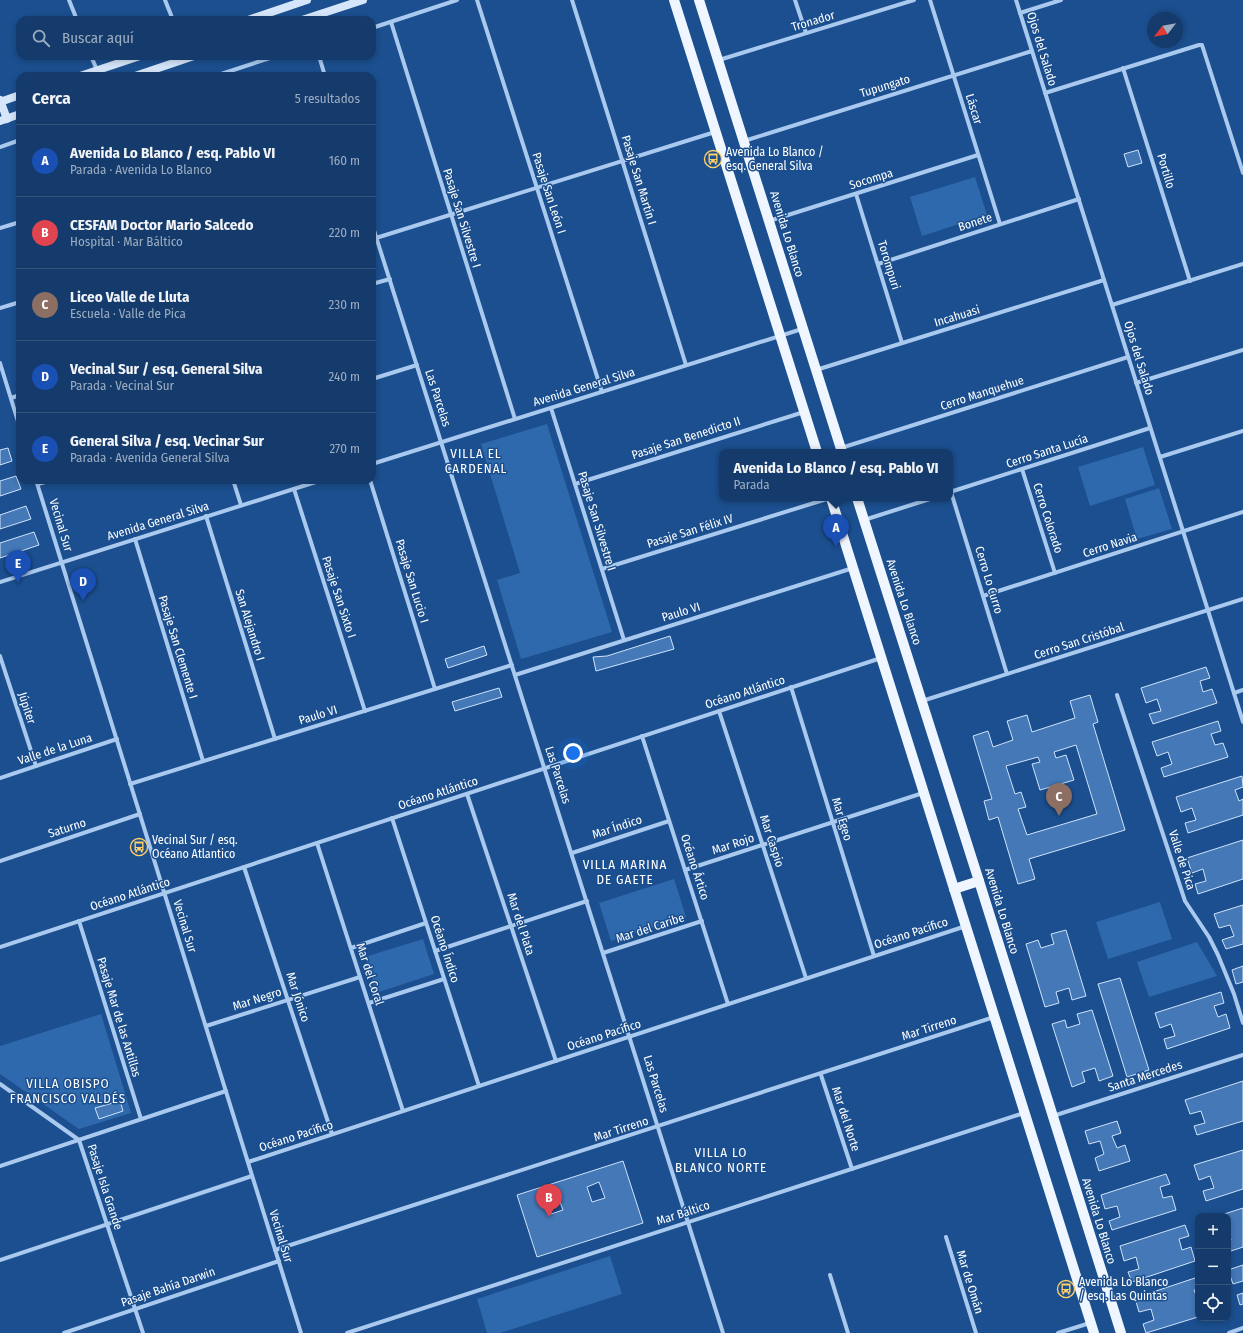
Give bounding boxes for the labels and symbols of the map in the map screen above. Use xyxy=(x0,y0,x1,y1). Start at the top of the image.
street label: Tronador xyxy=(790,8,837,34)
street label: Ojos del Salado xyxy=(1024,10,1060,88)
north arrow xyxy=(1147,12,1183,48)
street label: Tupungato xyxy=(858,72,912,100)
street label: Láscar xyxy=(963,92,985,127)
street label: Pasaje San Martín I xyxy=(619,134,659,226)
place label: Avenida Lo Blanco / esq. General Silva xyxy=(726,145,824,173)
bus stop icon: Avenida Lo Blanco / esq. General Silva xyxy=(703,149,723,169)
street label: Pasaje San León I xyxy=(529,151,569,235)
street label: Portillo xyxy=(1154,152,1178,190)
street label: Socompa xyxy=(847,166,895,192)
street label: Pasaje San Silvestre I xyxy=(440,167,484,269)
street label: Avenida Lo Blanco xyxy=(767,189,807,279)
street label: Bonete xyxy=(956,210,994,234)
street label: Torompuri xyxy=(875,239,903,291)
street label: Incahuasi xyxy=(933,302,981,330)
street label: Ojos del Salado xyxy=(1121,319,1157,397)
street label: Avenida General Silva xyxy=(531,365,637,409)
street label: Las Parcelas xyxy=(422,368,454,428)
street label: Cerro Manquehue xyxy=(939,373,1026,413)
street label: Pasaje San Benedicto II xyxy=(630,414,742,462)
street label: Cerro Santa Lucía xyxy=(1004,431,1090,471)
district label: VILLA EL CARDENAL xyxy=(445,446,507,476)
street label: Pasaje San Silvestre I xyxy=(575,470,619,572)
street label: Cerro Colorado xyxy=(1030,481,1066,555)
street label: Vecinal Sur xyxy=(46,497,76,554)
street label: Avenida General Silva xyxy=(105,499,211,543)
street label: Pasaje San Félix IV xyxy=(645,511,736,551)
pin: A xyxy=(823,514,849,547)
street label: Cerro Navia xyxy=(1081,530,1139,560)
street label: Pasaje San Lucio I xyxy=(393,537,431,625)
street label: Cerro Lo Curro xyxy=(972,545,1006,615)
pin: E xyxy=(5,550,31,583)
street label: Pasaje San Sixto I xyxy=(319,554,359,640)
street label: Avenida Lo Blanco xyxy=(884,557,924,647)
pin: D xyxy=(70,568,96,601)
street label: San Alejandro I xyxy=(232,588,268,662)
street label: Pasaje San Clemente I xyxy=(156,594,200,700)
street label: Paulo VI xyxy=(660,600,702,624)
street label: Cerro San Cristóbal xyxy=(1032,620,1126,662)
street label: Océano Atlántico xyxy=(703,672,787,712)
street label: Júpiter xyxy=(15,690,39,727)
street label: Paulo VI xyxy=(297,703,339,727)
street label: Valle de la Luna xyxy=(16,730,94,768)
your location xyxy=(563,743,583,763)
street label: Las Parcelas xyxy=(542,745,574,805)
street label: Océano Atlántico xyxy=(396,773,480,813)
pin: C xyxy=(1046,783,1072,816)
street label: Mar Egeo xyxy=(829,796,855,842)
street label: Mar Índico xyxy=(590,811,644,842)
street label: Mar Caspio xyxy=(757,813,787,869)
street label: Saturno xyxy=(46,815,88,841)
street label: Valle de Pica xyxy=(1166,828,1198,892)
street label: Mar Rojo xyxy=(710,831,756,857)
street label: Océano Ártico xyxy=(678,832,713,902)
place label: Vecinal Sur / esq. Océano Atlantico xyxy=(152,833,238,861)
bus stop icon: Vecinal Sur / esq. Océano Atlantico xyxy=(129,837,149,857)
district label: VILLA MARINA DE GAETE xyxy=(583,857,667,887)
street label: Avenida Lo Blanco xyxy=(982,866,1022,956)
street label: Océano Atlántico xyxy=(88,874,172,914)
street label: Mar del Plata xyxy=(504,891,538,957)
street label: Vecinal Sur xyxy=(170,898,200,955)
street label: Mar del Caribe xyxy=(614,910,686,946)
street label: Océano Índico xyxy=(428,913,463,984)
street label: Océano Pacífico xyxy=(872,914,950,952)
street label: Mar del Coral xyxy=(353,941,387,1007)
street label: Pasaje Mar de las Antillas xyxy=(94,956,144,1078)
street label: Mar Jónico xyxy=(283,970,313,1024)
street label: Mar Negro xyxy=(231,985,283,1013)
street label: Mar Tirreno xyxy=(900,1013,958,1043)
street label: Océano Pacífico xyxy=(565,1016,643,1054)
street label: Las Parcelas xyxy=(641,1054,671,1114)
street label: Santa Mercedes xyxy=(1106,1057,1184,1095)
district label: VILLA OBISPO FRANCISCO VALDÉS xyxy=(10,1076,126,1106)
street label: Mar del Norte xyxy=(829,1085,863,1153)
street label: Mar Tirreno xyxy=(592,1114,650,1144)
street label: Océano Pacífico xyxy=(257,1117,335,1155)
street label: Pasaje Isla Grande xyxy=(85,1142,125,1232)
district label: VILLA LO BLANCO NORTE xyxy=(675,1145,767,1175)
street label: Avenida Lo Blanco xyxy=(1079,1176,1119,1266)
pin: B xyxy=(536,1184,562,1217)
street label: Mar Báltico xyxy=(655,1198,711,1228)
street label: Vecinal Sur xyxy=(266,1208,296,1265)
street label: Mar de Omán xyxy=(954,1249,986,1315)
street label: Pasaje Bahía Darwin xyxy=(119,1264,217,1310)
place label: Avenida Lo Blanco / esq. Las Quintas xyxy=(1079,1275,1168,1303)
bus stop icon: Avenida Lo Blanco / esq. Las Quintas xyxy=(1056,1279,1076,1299)

